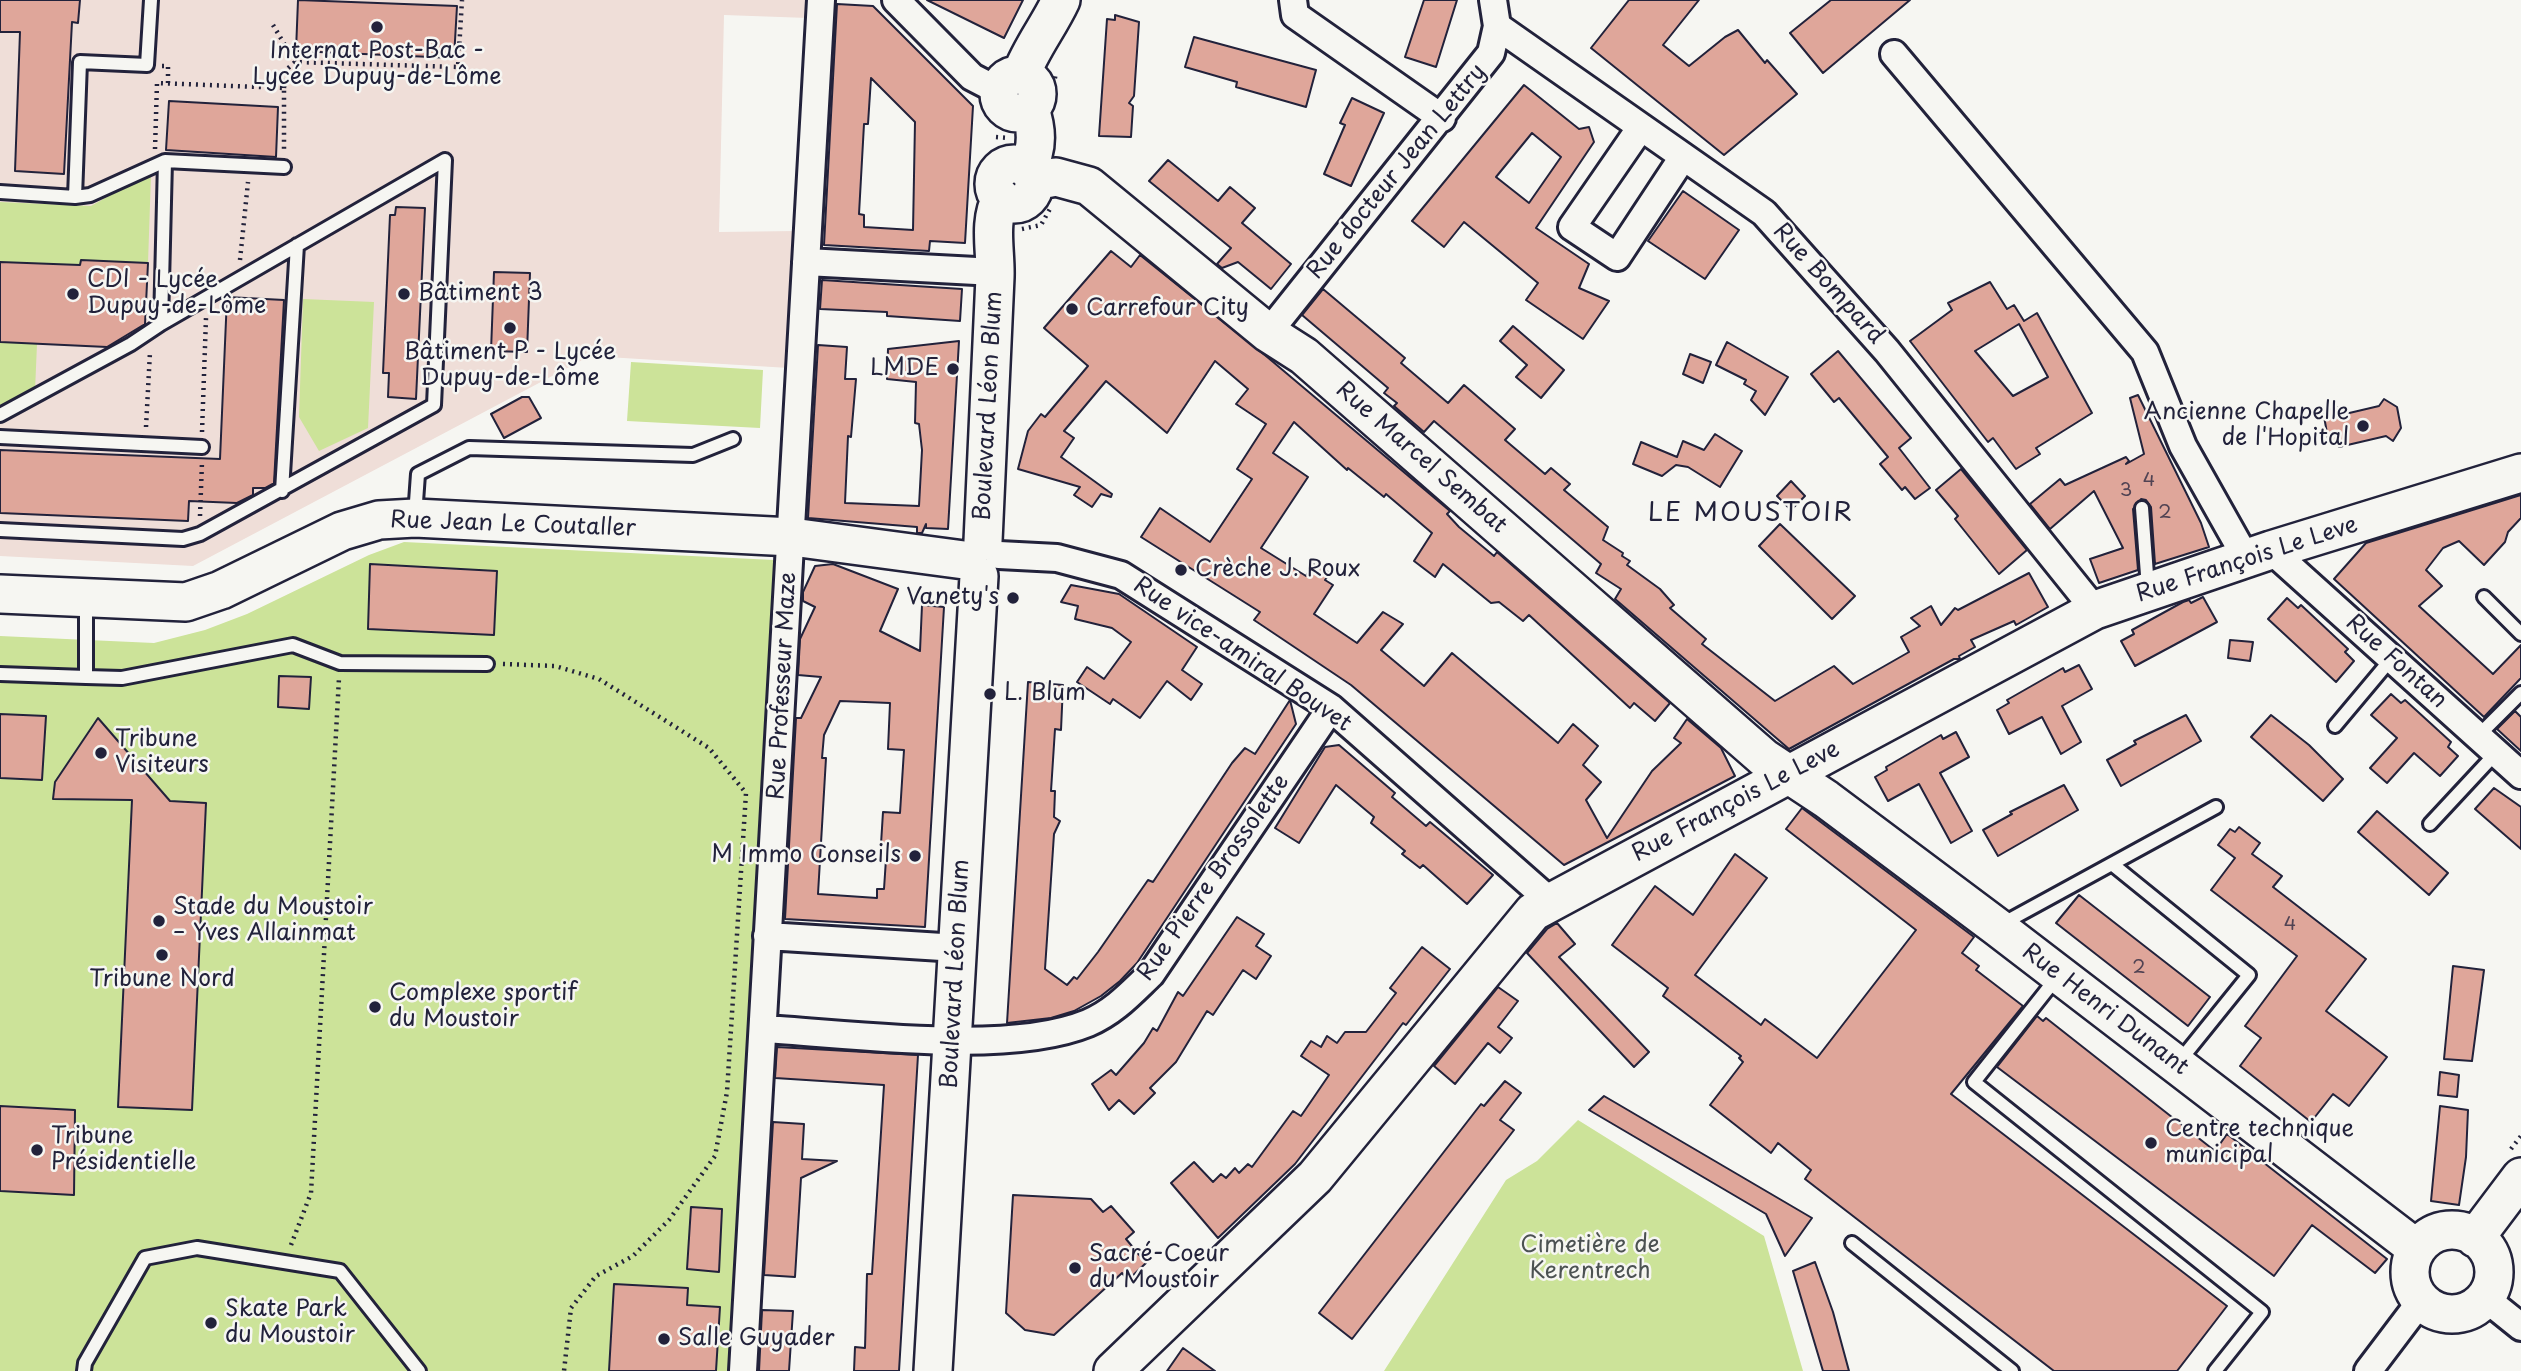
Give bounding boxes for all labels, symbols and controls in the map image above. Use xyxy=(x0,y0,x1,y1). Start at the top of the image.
marker: Internat Post-Bac - Lycée Dupuy-de-Lôme xyxy=(369,19,385,35)
place label: Internat Post-Bac - Lycée Dupuy-de-Lôme xyxy=(252,38,502,92)
street label: Rue docteur Jean Lettry xyxy=(1302,59,1492,285)
street label: Rue Bompard xyxy=(1767,218,1889,350)
place label: CDI - Lycée Dupuy-de-Lôme xyxy=(87,267,266,321)
place label: Bâtiment 3 xyxy=(418,280,543,308)
marker: CDI - Lycée Dupuy-de-Lôme xyxy=(65,286,81,302)
marker: Bâtiment 3 xyxy=(396,286,412,302)
street label: Boulevard Léon Blum xyxy=(969,290,1009,522)
place label: Carrefour City xyxy=(1086,295,1249,323)
marker: Carrefour City xyxy=(1064,301,1080,317)
marker: Bâtiment P - Lycée Dupuy-de-Lôme xyxy=(502,320,518,336)
place label: Bâtiment P - Lycée Dupuy-de-Lôme xyxy=(404,339,616,393)
place label: LMDE xyxy=(870,355,939,383)
marker: LMDE xyxy=(945,361,961,377)
street label: Rue Marcel Sembat xyxy=(1330,376,1512,540)
place label: Ancienne Chapelle de l'Hopital xyxy=(2144,399,2349,453)
marker: Ancienne Chapelle de l'Hopital xyxy=(2355,418,2371,434)
house number: 4 xyxy=(2143,470,2155,492)
house number: 3 xyxy=(2120,480,2132,502)
district label: LE MOUSTOIR xyxy=(1650,498,1852,530)
house number: 2 xyxy=(2158,502,2172,524)
street label: Rue Jean Le Coutaller xyxy=(390,507,636,543)
street label: Rue François Le Leve xyxy=(2133,511,2361,609)
place label: Crèche J. Roux xyxy=(1195,556,1361,584)
marker: Crèche J. Roux xyxy=(1173,562,1189,578)
street label: Rue Professeur Maze xyxy=(763,571,803,801)
street label: Rue vice-amiral Bouvet xyxy=(1128,572,1356,738)
place label: Vanety's xyxy=(906,584,999,612)
marker: Vanety's xyxy=(1005,590,1021,606)
street label: Rue Fontan xyxy=(2340,609,2452,715)
place label: L. Blum xyxy=(1004,680,1086,708)
marker: L. Blum xyxy=(982,686,998,702)
place label: Tribune Visiteurs xyxy=(115,726,209,780)
street label: Rue François Le Leve xyxy=(1628,736,1844,868)
marker: Tribune Visiteurs xyxy=(93,745,109,761)
street label: Rue Pierre Brossolette xyxy=(1132,770,1296,986)
place label: M Immo Conseils xyxy=(711,842,901,870)
marker: M Immo Conseils xyxy=(907,848,923,864)
street label: Boulevard Léon Blum xyxy=(936,858,976,1090)
place label: Stade du Moustoir – Yves Allainmat xyxy=(173,894,373,948)
marker: Stade du Moustoir – Yves Allainmat xyxy=(151,913,167,929)
house number: 4 xyxy=(2284,914,2296,936)
street label: Rue Henri Dunant xyxy=(2016,938,2194,1082)
marker: Tribune Nord xyxy=(154,947,170,963)
house number: 2 xyxy=(2132,957,2146,979)
place label: Tribune Nord xyxy=(89,966,235,994)
place label: Complexe sportif du Moustoir xyxy=(389,980,577,1034)
marker: Complexe sportif du Moustoir xyxy=(367,999,383,1015)
place label: Centre technique municipal xyxy=(2165,1116,2354,1170)
place label: Tribune Présidentielle xyxy=(51,1123,196,1177)
marker: Centre technique municipal xyxy=(2143,1135,2159,1151)
marker: Tribune Présidentielle xyxy=(29,1142,45,1158)
park label: Cimetière de Kerentrech xyxy=(1520,1232,1660,1286)
place label: Sacré-Coeur du Moustoir xyxy=(1089,1241,1229,1295)
marker: Sacré-Coeur du Moustoir xyxy=(1067,1260,1083,1276)
place label: Skate Park du Moustoir xyxy=(225,1296,355,1350)
marker: Skate Park du Moustoir xyxy=(203,1315,219,1331)
place label: Salle Guyader xyxy=(678,1325,834,1353)
marker: Salle Guyader xyxy=(656,1331,672,1347)

